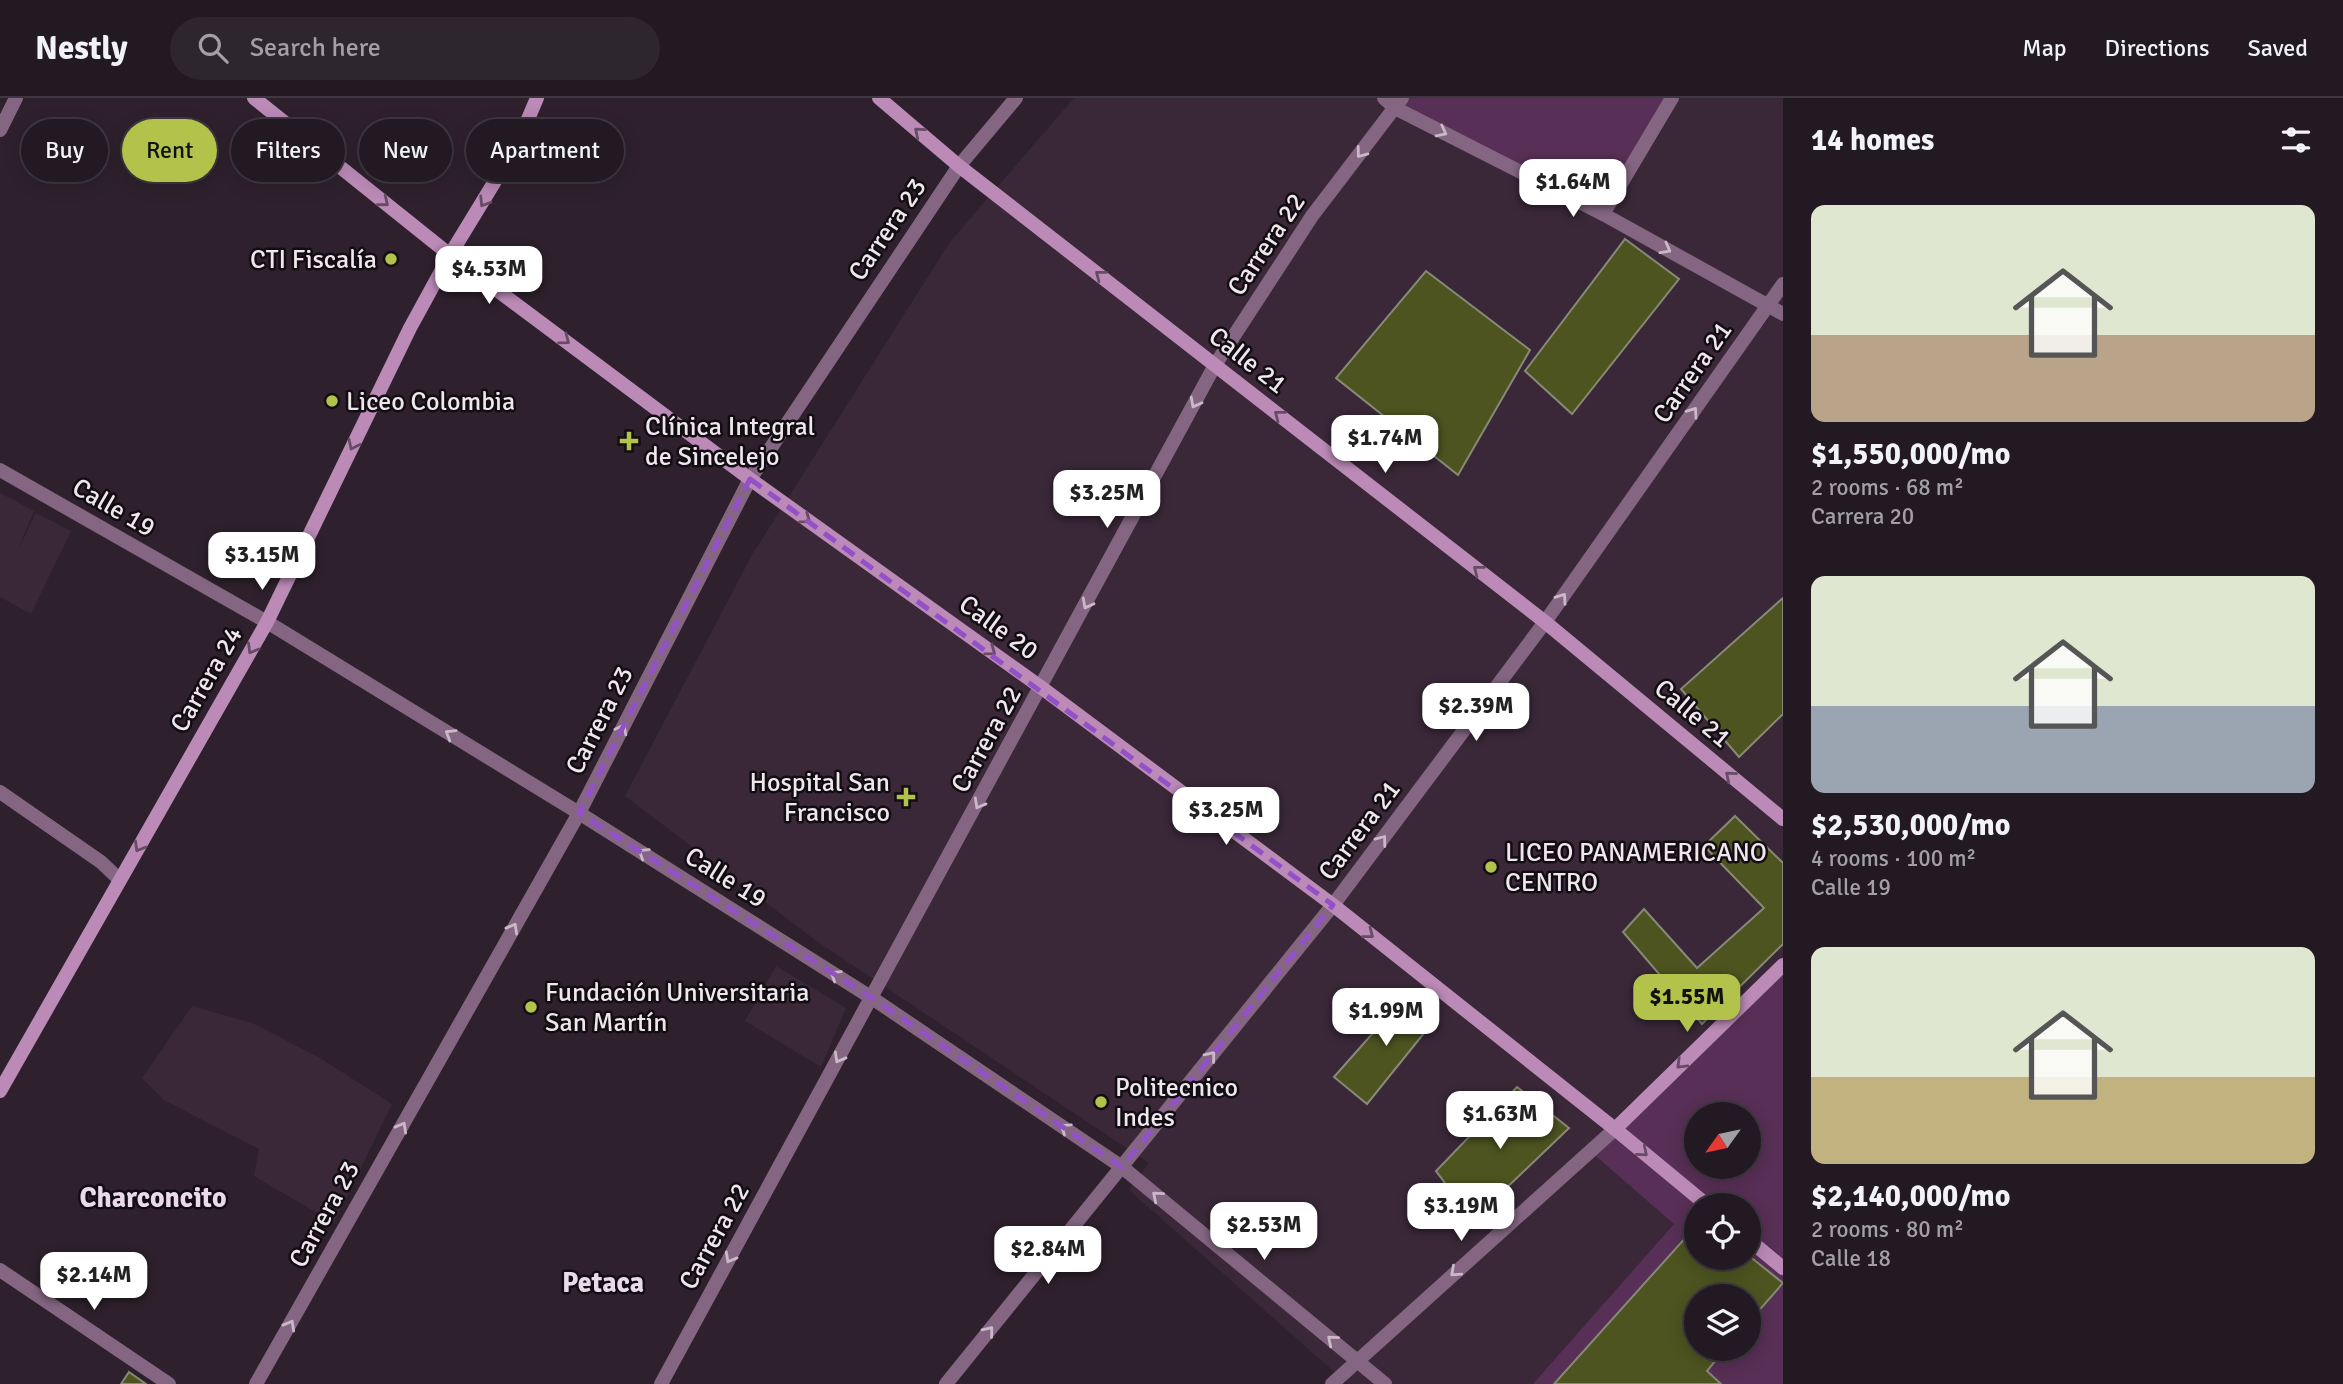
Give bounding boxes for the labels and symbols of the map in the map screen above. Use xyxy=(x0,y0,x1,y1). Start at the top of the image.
one-way arrow xyxy=(1435,124,1447,138)
one-way arrow xyxy=(914,128,927,140)
one-way arrow xyxy=(1356,145,1369,157)
pin: $1.64M xyxy=(1516,159,1630,219)
street label: Carrera 23 xyxy=(842,172,934,287)
street label: Carrera 22 xyxy=(1221,187,1313,302)
one-way arrow xyxy=(376,194,389,206)
one-way arrow xyxy=(479,194,492,207)
one-way arrow xyxy=(1658,241,1671,254)
place label: CTI Fiscalía xyxy=(250,244,377,276)
pin: $4.53M xyxy=(432,246,546,306)
marker: CTI Fiscalía xyxy=(383,251,399,267)
one-way arrow xyxy=(1095,271,1107,284)
street label: Carrera 21 xyxy=(1646,316,1739,430)
street label: Calle 21 xyxy=(1202,320,1293,401)
one-way arrow xyxy=(557,332,570,345)
place label: Liceo Colombia xyxy=(346,386,515,418)
marker: Liceo Colombia xyxy=(324,393,340,409)
one-way arrow xyxy=(1190,396,1203,409)
one-way arrow xyxy=(1685,407,1697,420)
place label: Clínica Integral de Sincelejo xyxy=(645,411,815,473)
one-way arrow xyxy=(1275,411,1288,423)
pin: $1.74M xyxy=(1328,416,1442,475)
marker: Clínica Integral de Sincelejo xyxy=(619,431,639,451)
one-way arrow xyxy=(347,438,361,450)
pin: $3.25M xyxy=(1050,470,1164,530)
street label: Calle 19 xyxy=(66,471,161,544)
one-way arrow xyxy=(798,511,811,523)
pin: $3.15M xyxy=(205,532,319,592)
one-way arrow xyxy=(1473,566,1485,579)
street label: Calle 20 xyxy=(953,588,1044,667)
one-way arrow xyxy=(1554,593,1566,606)
one-way arrow xyxy=(1082,596,1095,609)
street label: Carrera 24 xyxy=(164,621,250,738)
one-way arrow xyxy=(247,642,260,654)
one-way arrow xyxy=(983,643,996,656)
street label: Carrera 23 xyxy=(559,661,641,780)
street label: Calle 21 xyxy=(1648,673,1737,755)
street label: Carrera 22 xyxy=(945,681,1029,798)
pin: $2.39M xyxy=(1419,684,1533,743)
one-way arrow xyxy=(614,724,628,736)
one-way arrow xyxy=(444,729,457,742)
place label: Hospital San Francisco xyxy=(749,767,890,829)
one-way arrow xyxy=(1726,771,1738,784)
street label: Carrera 21 xyxy=(1312,774,1408,887)
marker: Hospital San Francisco xyxy=(896,787,916,807)
pin: $3.25M xyxy=(1169,788,1283,847)
one-way arrow xyxy=(973,796,987,809)
one-way arrow xyxy=(1374,835,1387,847)
place label: LICEO PANAMERICANO CENTRO xyxy=(1505,837,1767,899)
one-way arrow xyxy=(134,839,147,852)
street label: Calle 19 xyxy=(679,840,772,915)
one-way arrow xyxy=(638,849,651,862)
marker: LICEO PANAMERICANO CENTRO xyxy=(1483,859,1499,875)
one-way arrow xyxy=(505,923,518,936)
one-way arrow xyxy=(1362,926,1374,939)
one-way arrow xyxy=(830,970,843,983)
pin: $1.55M xyxy=(1630,974,1744,1034)
place label: Fundación Universitaria San Martín xyxy=(545,977,809,1039)
pin: $1.99M xyxy=(1329,988,1443,1048)
marker: Fundación Universitaria San Martín xyxy=(523,999,539,1015)
one-way arrow xyxy=(834,1051,848,1063)
one-way arrow xyxy=(1203,1052,1215,1065)
one-way arrow xyxy=(1677,1055,1690,1068)
place label: Politecnico Indes xyxy=(1115,1072,1238,1134)
pin: $1.63M xyxy=(1443,1091,1557,1151)
marker: Politecnico Indes xyxy=(1093,1094,1109,1110)
north arrow xyxy=(1684,1102,1760,1180)
one-way arrow xyxy=(394,1121,407,1134)
one-way arrow xyxy=(1060,1124,1073,1137)
one-way arrow xyxy=(1635,1144,1648,1156)
street label: Carrera 23 xyxy=(283,1156,367,1273)
street label: Carrera 22 xyxy=(673,1178,757,1295)
district label: Charconcito xyxy=(80,1181,227,1215)
pin: $3.19M xyxy=(1404,1184,1518,1243)
one-way arrow xyxy=(1152,1191,1164,1204)
pin: $2.53M xyxy=(1207,1202,1321,1262)
pin: $2.84M xyxy=(991,1226,1105,1286)
one-way arrow xyxy=(725,1250,738,1263)
pin: $2.14M xyxy=(37,1252,151,1312)
one-way arrow xyxy=(1450,1264,1463,1277)
district label: Petaca xyxy=(562,1266,644,1300)
one-way arrow xyxy=(282,1319,295,1332)
one-way arrow xyxy=(981,1326,994,1338)
one-way arrow xyxy=(1328,1336,1340,1349)

